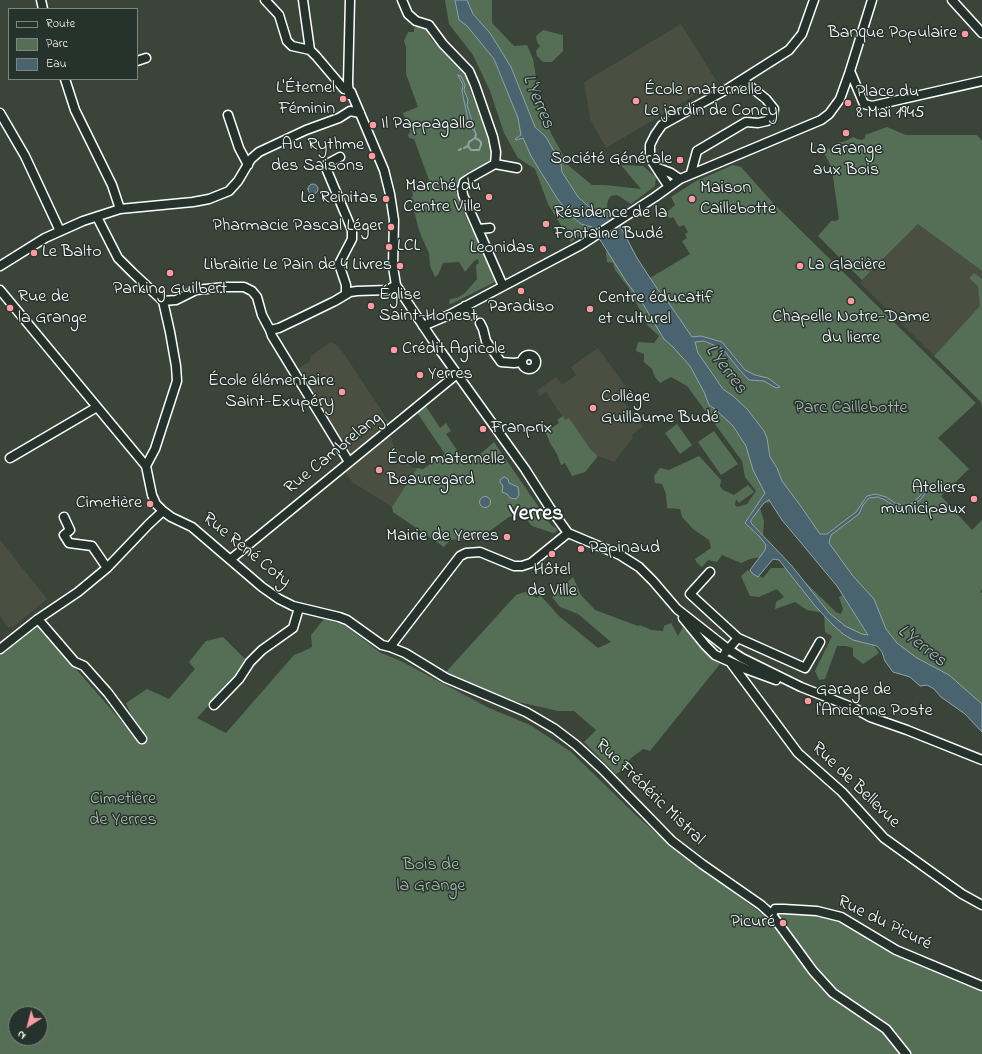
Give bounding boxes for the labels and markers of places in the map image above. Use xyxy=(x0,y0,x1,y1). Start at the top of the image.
place label: Banque Populaire xyxy=(828,23,957,45)
marker: Banque Populaire xyxy=(960,29,970,39)
place label: L'Éternel Féminin xyxy=(276,78,335,120)
place label: École maternelle Le jardin de Concy xyxy=(644,80,778,122)
place label: Place du 8 Mai 1945 xyxy=(856,82,924,124)
marker: L'Éternel Féminin xyxy=(338,94,348,104)
marker: École maternelle Le jardin de Concy xyxy=(631,96,641,106)
marker: Place du 8 Mai 1945 xyxy=(843,98,853,108)
place label: Il Pappagallo xyxy=(381,114,474,136)
marker: Il Pappagallo xyxy=(368,120,378,130)
marker: La Grange aux Bois xyxy=(841,128,851,138)
place label: Au Rythme des Saisons xyxy=(271,135,364,178)
place label: La Grange aux Bois xyxy=(810,139,882,182)
place label: Société Générale xyxy=(551,149,672,171)
marker: Au Rythme des Saisons xyxy=(367,151,377,161)
marker: Société Générale xyxy=(675,155,685,165)
place label: Marché du Centre Ville xyxy=(403,176,481,218)
place label: Maison Caillebotte xyxy=(700,178,776,220)
place label: Le Reinitas xyxy=(300,188,378,210)
marker: Marché du Centre Ville xyxy=(484,192,494,202)
marker: Le Reinitas xyxy=(381,194,391,204)
marker: Maison Caillebotte xyxy=(687,194,697,204)
place label: Résidence de la Fontaine Budé xyxy=(554,203,667,246)
place label: Pharmacie Pascal Léger xyxy=(212,216,383,238)
marker: Résidence de la Fontaine Budé xyxy=(541,219,551,229)
marker: Pharmacie Pascal Léger xyxy=(386,222,396,232)
place label: LCL xyxy=(397,236,420,258)
place label: Leonidas xyxy=(470,238,535,260)
place label: Le Balto xyxy=(42,242,101,264)
marker: LCL xyxy=(384,242,394,252)
marker: Leonidas xyxy=(538,244,548,254)
marker: Le Balto xyxy=(29,248,39,258)
place label: Librairie Le Pain de 4 Livres xyxy=(204,255,392,277)
place label: La Glacière xyxy=(808,255,886,277)
marker: Librairie Le Pain de 4 Livres xyxy=(395,261,405,271)
marker: La Glacière xyxy=(795,261,805,271)
marker: Parking Guilbert xyxy=(165,268,175,278)
place label: Parking Guilbert xyxy=(113,279,227,301)
place label: Église Saint-Honest xyxy=(379,285,477,328)
marker: Paradiso xyxy=(516,286,526,296)
place label: Rue de la Grange xyxy=(18,287,87,330)
place label: Centre éducatif et culturel xyxy=(598,288,713,330)
marker: Chapelle Notre-Dame du lierre xyxy=(846,296,856,306)
place label: Paradiso xyxy=(488,297,554,319)
marker: Église Saint-Honest xyxy=(366,301,376,311)
marker: Rue de la Grange xyxy=(5,303,15,313)
marker: Centre éducatif et culturel xyxy=(585,304,595,314)
place label: Chapelle Notre-Dame du lierre xyxy=(772,307,930,350)
place label: Crédit Agricole xyxy=(402,339,505,361)
marker: Crédit Agricole xyxy=(389,345,399,355)
place label: Yerres xyxy=(428,364,473,386)
marker: Yerres xyxy=(415,370,425,380)
place label: École élémentaire Saint-Exupéry xyxy=(208,371,334,414)
marker: École élémentaire Saint-Exupéry xyxy=(337,387,347,397)
place label: Collège Guillaume Budé xyxy=(601,387,719,430)
marker: Collège Guillaume Budé xyxy=(588,403,598,413)
place label: Franprix xyxy=(491,418,552,440)
marker: Franprix xyxy=(478,424,488,434)
place label: École maternelle Beauregard xyxy=(387,449,505,492)
marker: École maternelle Beauregard xyxy=(374,465,384,475)
place label: Ateliers municipaux xyxy=(881,478,966,520)
place label: Cimetière xyxy=(76,493,142,515)
marker: Ateliers municipaux xyxy=(969,494,979,504)
marker: Cimetière xyxy=(145,499,155,509)
place label: Mairie de Yerres xyxy=(386,526,499,548)
marker: Mairie de Yerres xyxy=(502,532,512,542)
place label: Papinaud xyxy=(589,538,660,560)
marker: Papinaud xyxy=(576,544,586,554)
marker: Hôtel de Ville xyxy=(547,549,557,559)
place label: Hôtel de Ville xyxy=(527,560,577,602)
place label: Garage de l'Ancienne Poste xyxy=(816,680,932,722)
marker: Garage de l'Ancienne Poste xyxy=(803,696,813,706)
place label: Picuré xyxy=(731,912,775,934)
marker: Picuré xyxy=(778,918,788,928)

